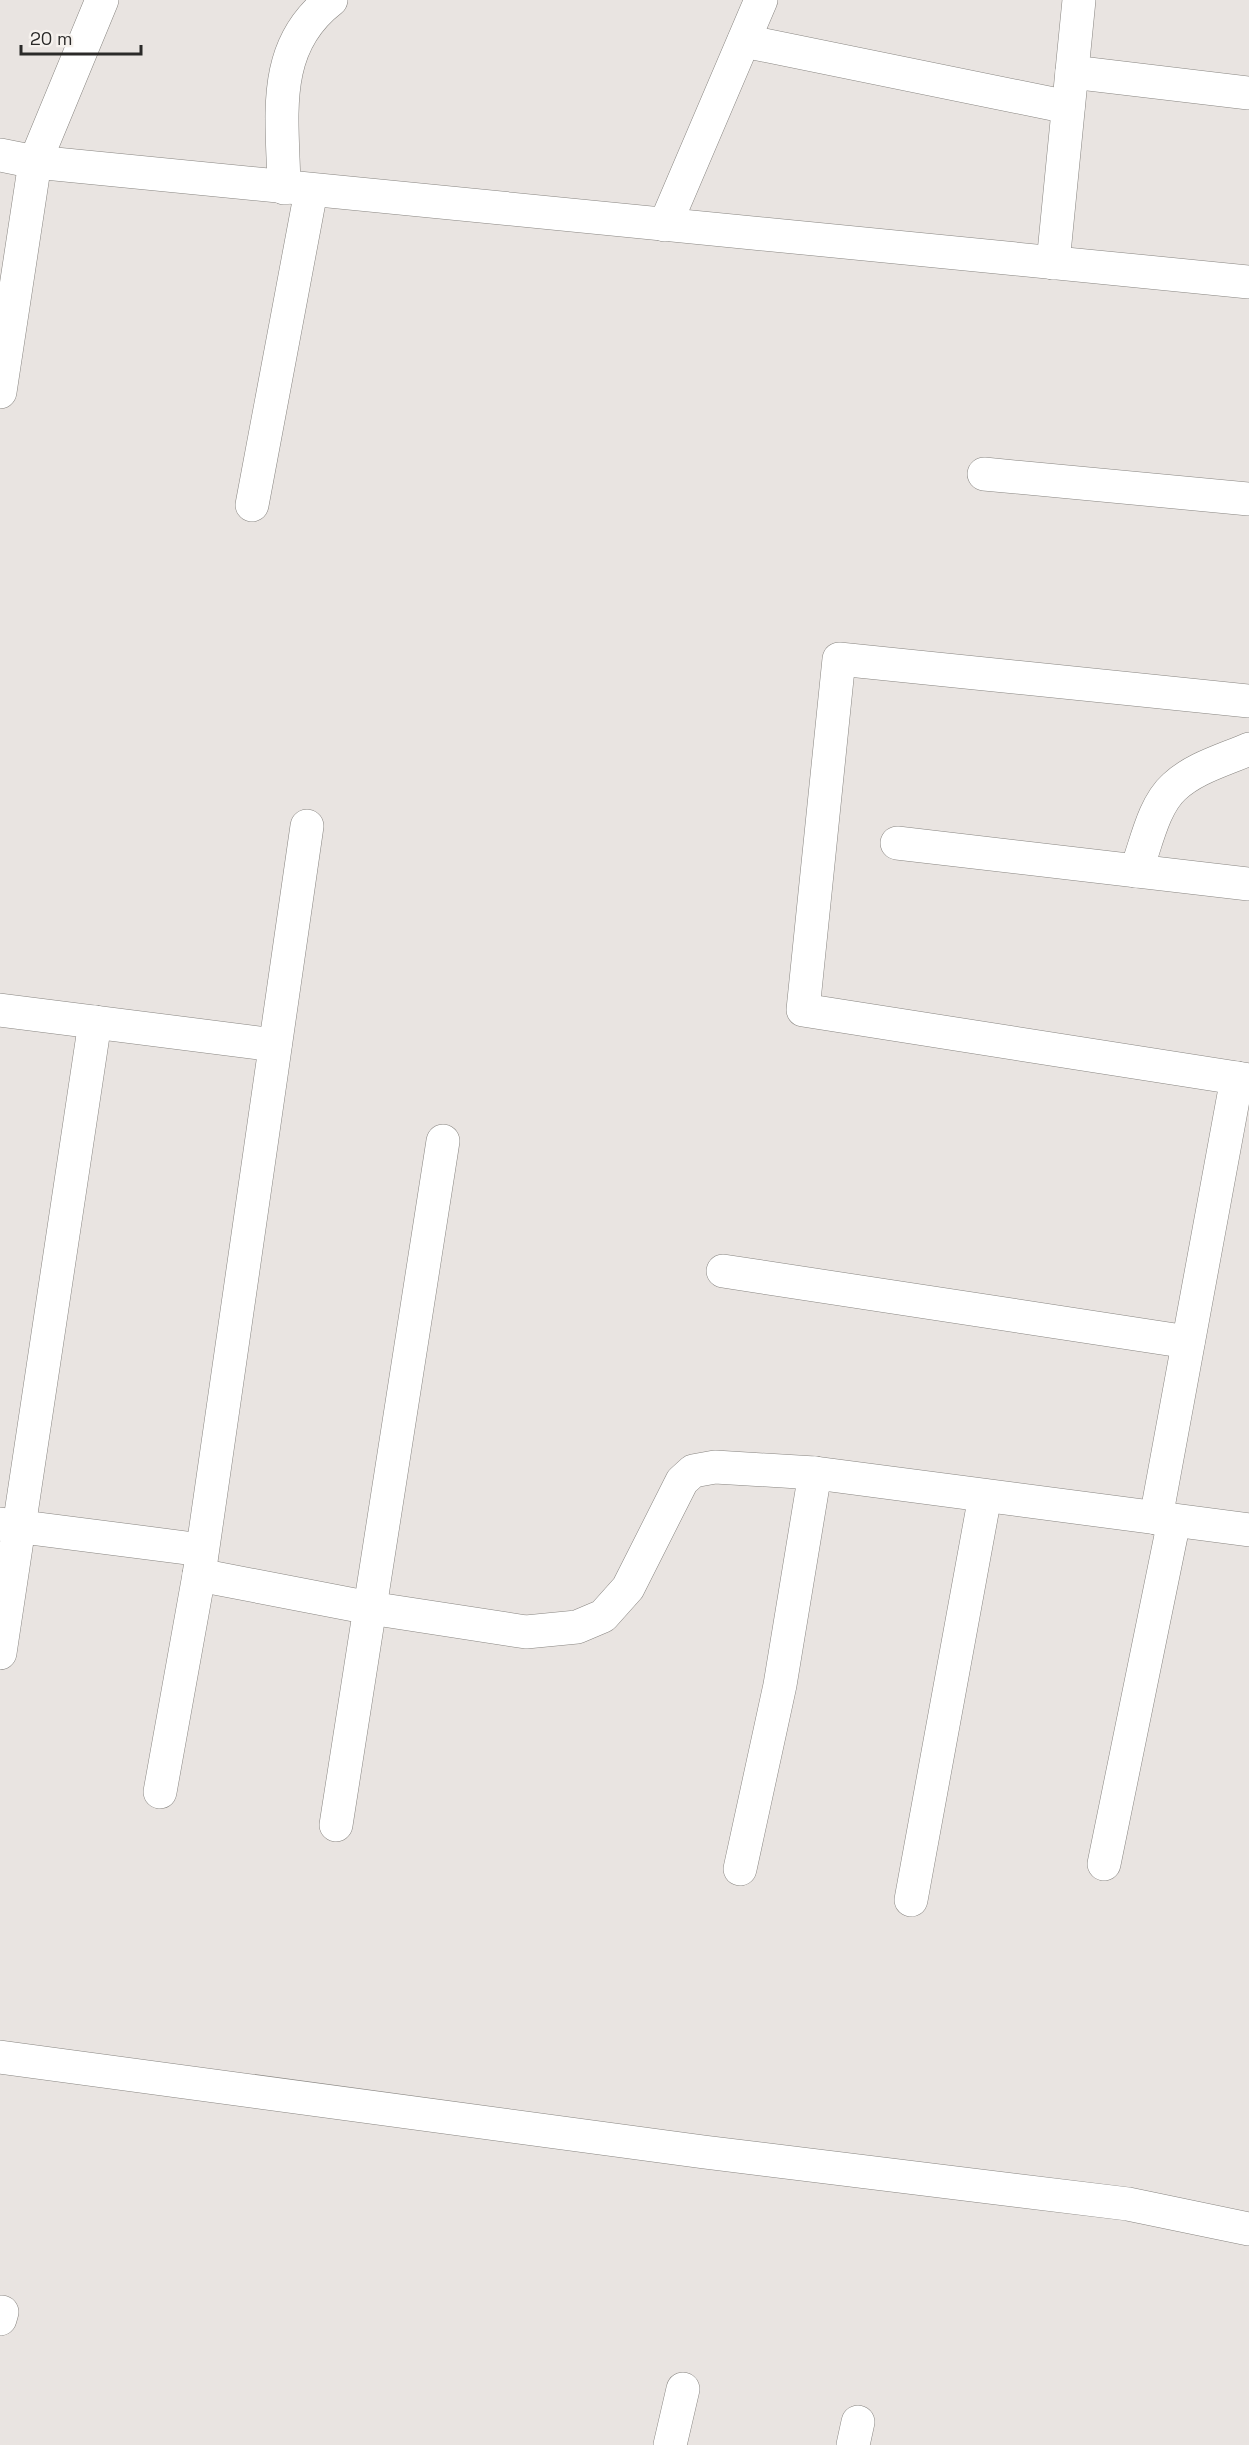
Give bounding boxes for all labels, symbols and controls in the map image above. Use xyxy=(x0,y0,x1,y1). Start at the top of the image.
scale bar xyxy=(21,18,141,56)
text: 20 m xyxy=(30,27,73,50)

